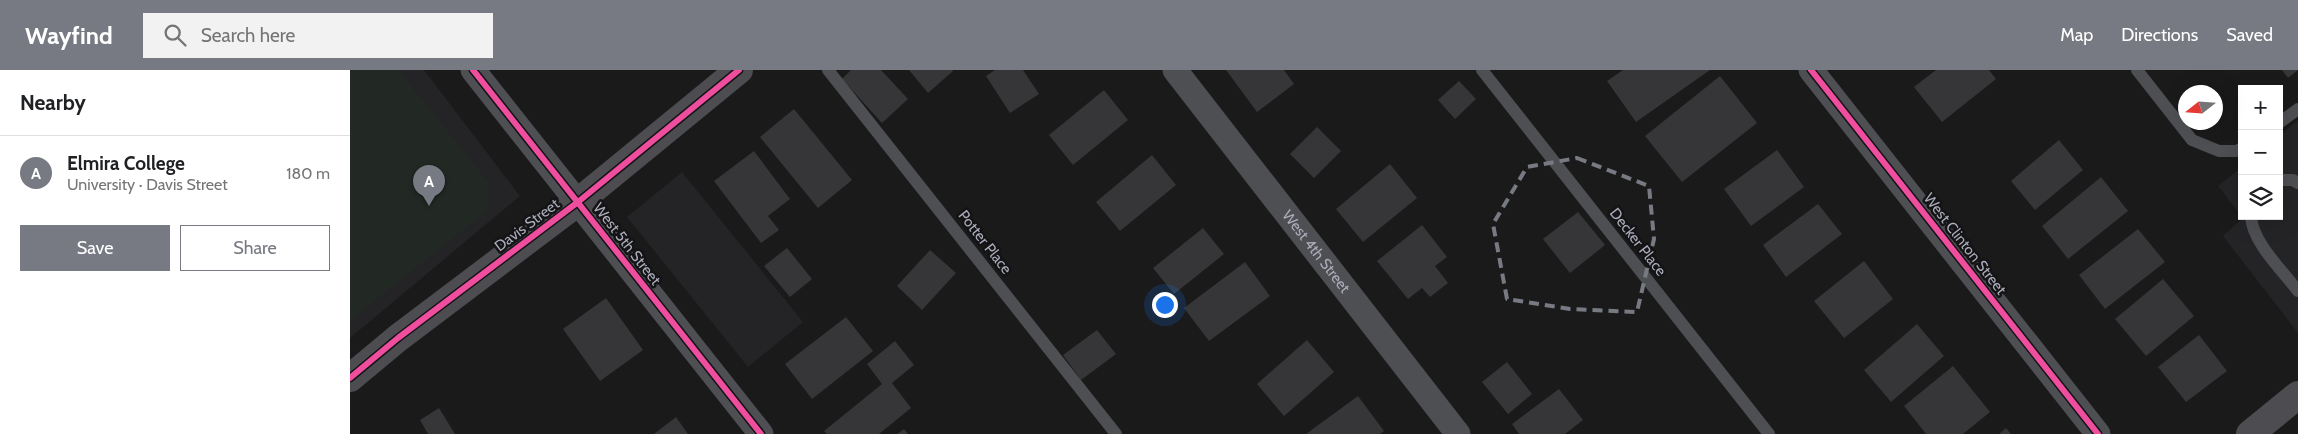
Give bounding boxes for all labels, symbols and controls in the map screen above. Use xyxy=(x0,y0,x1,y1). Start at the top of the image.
search box xyxy=(143,13,493,58)
text: Wayfind xyxy=(25,21,113,50)
icon: search xyxy=(161,21,189,49)
text: Search here xyxy=(201,24,295,47)
text: Map xyxy=(2060,24,2093,46)
text: Directions xyxy=(2121,24,2198,46)
text: Saved xyxy=(2226,24,2273,46)
north arrow xyxy=(2178,85,2223,130)
map controls xyxy=(2238,85,2283,220)
button: + xyxy=(2238,85,2283,130)
text: Nearby xyxy=(20,90,86,115)
button: − xyxy=(2238,130,2283,175)
text: Elmira College xyxy=(67,152,185,175)
text: A xyxy=(31,164,41,183)
text: 180 m xyxy=(286,164,330,183)
pin: A xyxy=(413,165,445,206)
text: University · Davis Street xyxy=(67,175,228,194)
button: layers xyxy=(2238,175,2283,220)
street label: West Clinton Street xyxy=(1920,190,2010,298)
street label: Davis Street xyxy=(491,195,563,255)
street label: West 5th Street xyxy=(589,199,665,289)
street label: Decker Place xyxy=(1606,204,1670,280)
street label: Potter Place xyxy=(955,207,1016,278)
street label: West 4th Street xyxy=(1278,207,1354,296)
button: Save xyxy=(20,225,170,271)
button: Share xyxy=(180,225,330,271)
your location xyxy=(1152,292,1178,318)

